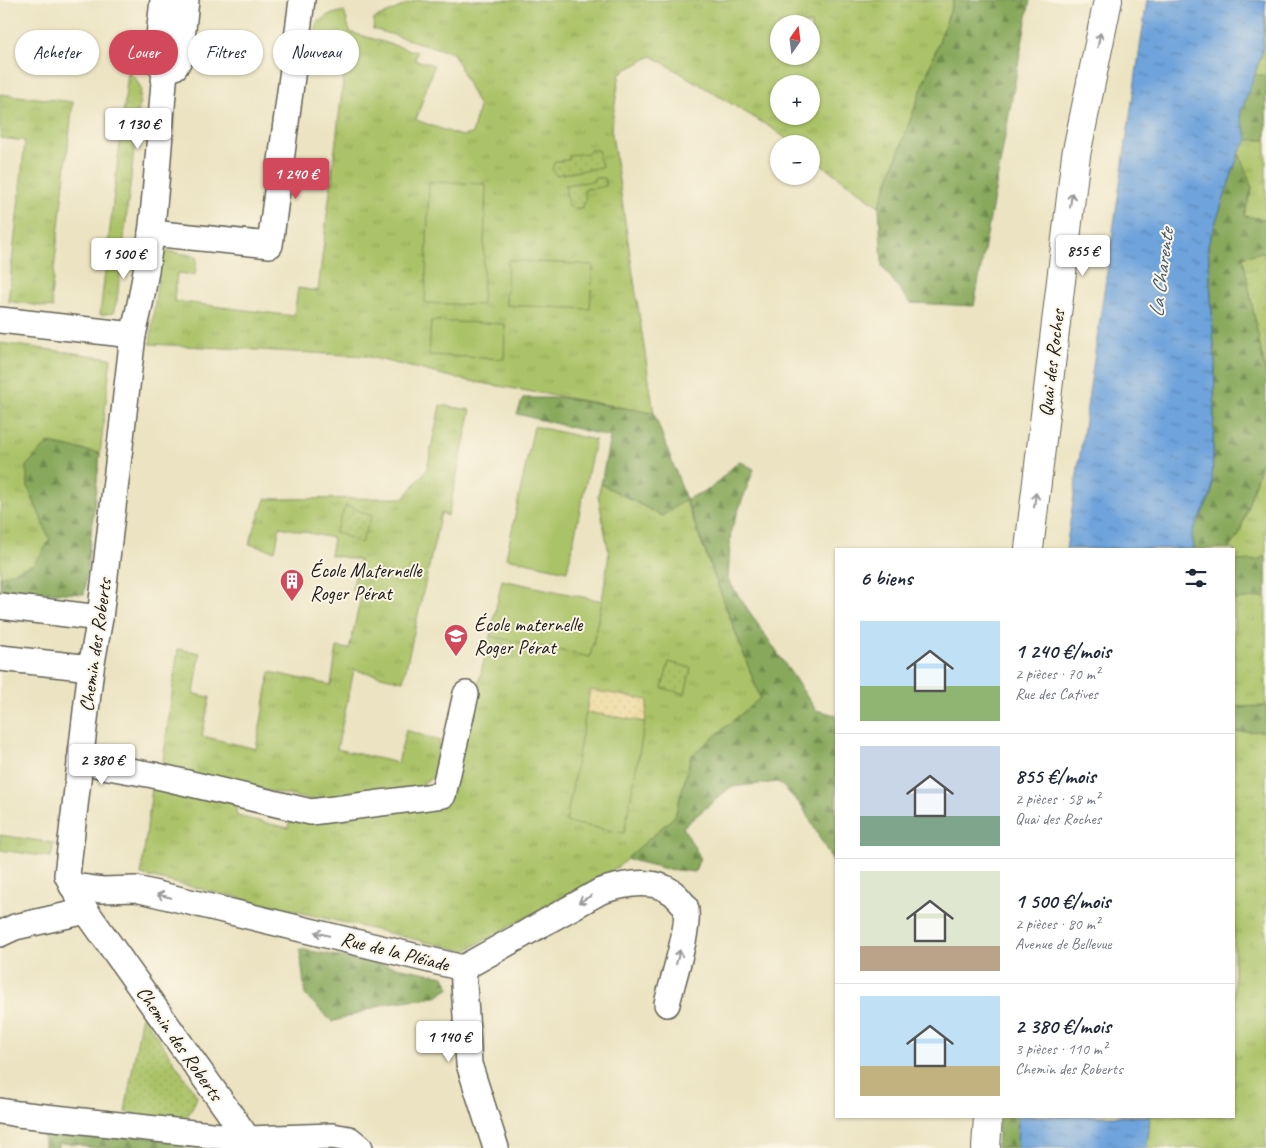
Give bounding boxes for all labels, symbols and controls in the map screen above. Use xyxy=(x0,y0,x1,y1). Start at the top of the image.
north arrow xyxy=(770,15,820,65)
map controls xyxy=(770,15,820,185)
chip: Acheter xyxy=(15,30,99,75)
chip: Louer xyxy=(109,30,178,75)
chip: Filtres xyxy=(188,30,263,75)
chip: Nouveau xyxy=(273,30,359,75)
one-way arrow xyxy=(1095,33,1105,49)
button: + xyxy=(770,75,820,125)
pin: 1 130 € xyxy=(92,108,184,150)
text: 1 130 € xyxy=(116,114,160,134)
button: − xyxy=(770,135,820,185)
pin: 1 240 € xyxy=(250,158,342,200)
text: 1 240 € xyxy=(274,164,318,184)
one-way arrow xyxy=(1066,192,1076,208)
water label: La Charente xyxy=(1143,224,1180,319)
pin: 855 € xyxy=(1048,234,1118,277)
pin: 1 500 € xyxy=(78,238,170,280)
text: 855 € xyxy=(1067,241,1099,261)
text: 1 500 € xyxy=(102,244,146,264)
street label: Quai des Roches xyxy=(1033,306,1071,418)
one-way arrow xyxy=(1030,493,1040,509)
place label: École Maternelle Roger Pérat xyxy=(310,558,423,606)
icon: filters xyxy=(1182,564,1210,592)
text: 6 biens xyxy=(860,565,912,591)
building icon: École Maternelle Roger Pérat xyxy=(279,568,305,602)
street label: Chemin des Roberts xyxy=(74,575,118,713)
place label: École maternelle Roger Pérat xyxy=(474,612,584,660)
school or university icon: École maternelle Roger Pérat xyxy=(443,623,469,657)
text: 1 240 €/mois xyxy=(1015,638,1111,664)
icon: home xyxy=(900,641,960,701)
text: 2 pièces · 70 m² xyxy=(1015,664,1100,684)
text: Rue des Catives xyxy=(1015,684,1098,704)
pin: 2 380 € xyxy=(56,744,148,786)
text: 2 380 € xyxy=(80,750,124,770)
text: 855 €/mois xyxy=(1015,763,1096,789)
icon: home xyxy=(900,766,960,826)
text: 2 pièces · 58 m² xyxy=(1015,789,1100,809)
text: Quai des Roches xyxy=(1015,809,1101,829)
text: 1 500 €/mois xyxy=(1015,888,1110,914)
one-way arrow xyxy=(157,891,173,900)
icon: home xyxy=(900,891,960,951)
one-way arrow xyxy=(579,895,593,905)
text: 2 pièces · 80 m² xyxy=(1015,914,1100,934)
street label: Rue de la Pléiade xyxy=(338,926,453,977)
one-way arrow xyxy=(315,929,331,938)
text: Avenue de Bellevue xyxy=(1015,934,1112,954)
one-way arrow xyxy=(674,950,683,966)
street label: Chemin des Roberts xyxy=(131,981,230,1107)
text: 2 380 €/mois xyxy=(1015,1013,1111,1039)
icon: home xyxy=(900,1016,960,1076)
pin: 1 140 € xyxy=(403,1020,495,1063)
text: 1 140 € xyxy=(427,1027,471,1047)
text: 3 pièces · 110 m² xyxy=(1015,1039,1107,1059)
text: Chemin des Roberts xyxy=(1015,1059,1123,1079)

